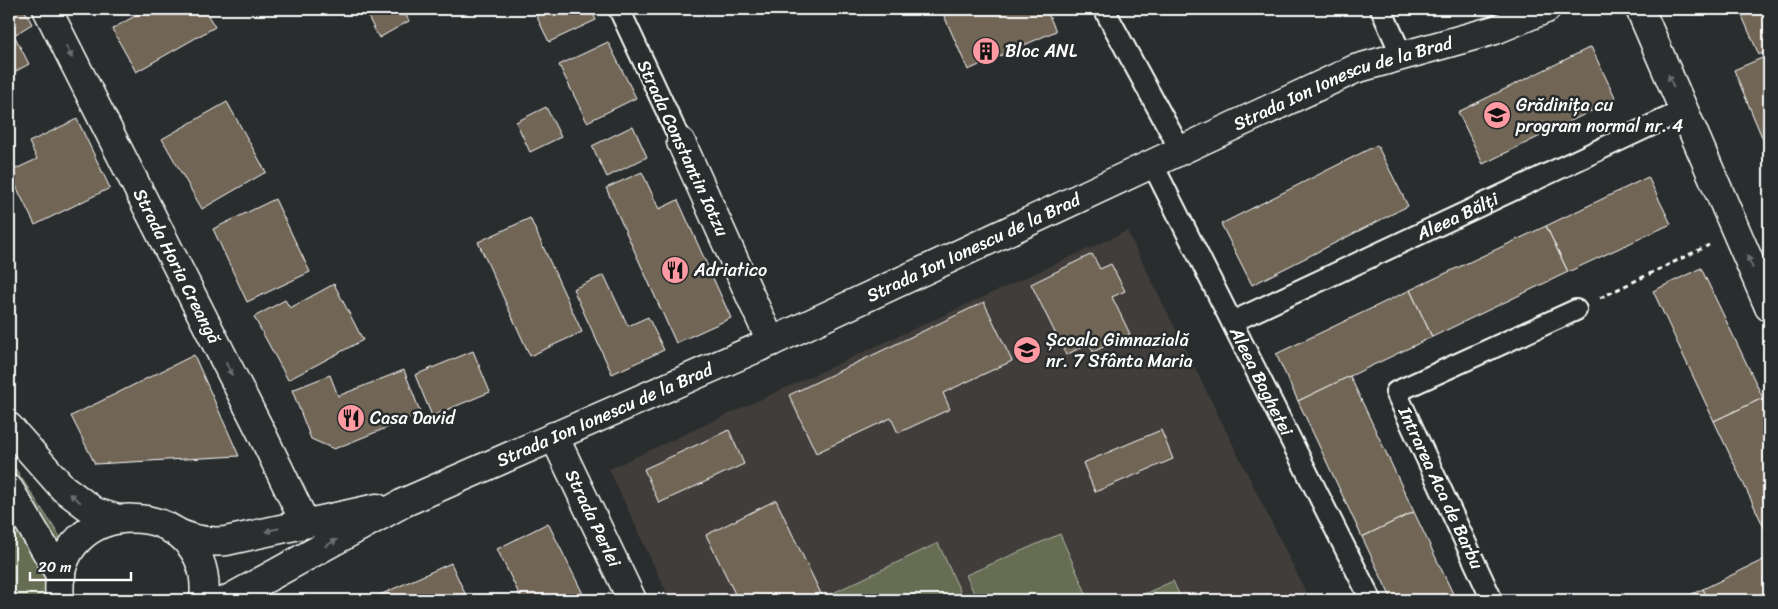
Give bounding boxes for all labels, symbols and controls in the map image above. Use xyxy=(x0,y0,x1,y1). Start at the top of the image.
street label: Strada Ion Ionescu de la Brad xyxy=(1228,26,1457,140)
place label: Bloc ANL xyxy=(1005,35,1078,67)
building icon: Bloc ANL xyxy=(971,36,1001,66)
one-way arrow xyxy=(65,45,73,59)
street label: Strada Constantin Iotzu xyxy=(628,54,738,242)
one-way arrow xyxy=(1667,74,1675,88)
place label: Grădinița cu program normal nr. 4 xyxy=(1515,89,1683,142)
school or university icon: Grădinița cu program normal nr. 4 xyxy=(1482,100,1512,130)
street label: Strada Horia Creangă xyxy=(124,183,230,350)
street label: Strada Ion Ionescu de la Brad xyxy=(861,183,1087,311)
street label: Aleea Bălți xyxy=(1410,183,1505,250)
place label: Adriatico xyxy=(693,254,767,286)
restaurant icon: Adriatico xyxy=(660,255,690,285)
one-way arrow xyxy=(1745,255,1753,270)
street label: Aleea Baghetei xyxy=(1220,320,1303,442)
place label: Școala Gimnazială nr. 7 Sfânta Maria xyxy=(1046,324,1193,377)
school or university icon: Școala Gimnazială nr. 7 Sfânta Maria xyxy=(1012,335,1042,365)
street label: Strada Ion Ionescu de la Brad xyxy=(491,353,719,476)
one-way arrow xyxy=(225,362,233,376)
street label: Intrarea Aca de Barbu xyxy=(1389,400,1493,575)
place label: Casa David xyxy=(370,402,456,434)
restaurant icon: Casa David xyxy=(336,403,366,433)
street label: Strada Perlei xyxy=(556,464,631,574)
one-way arrow xyxy=(69,492,82,503)
one-way arrow xyxy=(265,526,280,534)
one-way arrow xyxy=(324,539,338,547)
scale bar xyxy=(30,549,131,581)
text: 20 m xyxy=(38,554,72,580)

